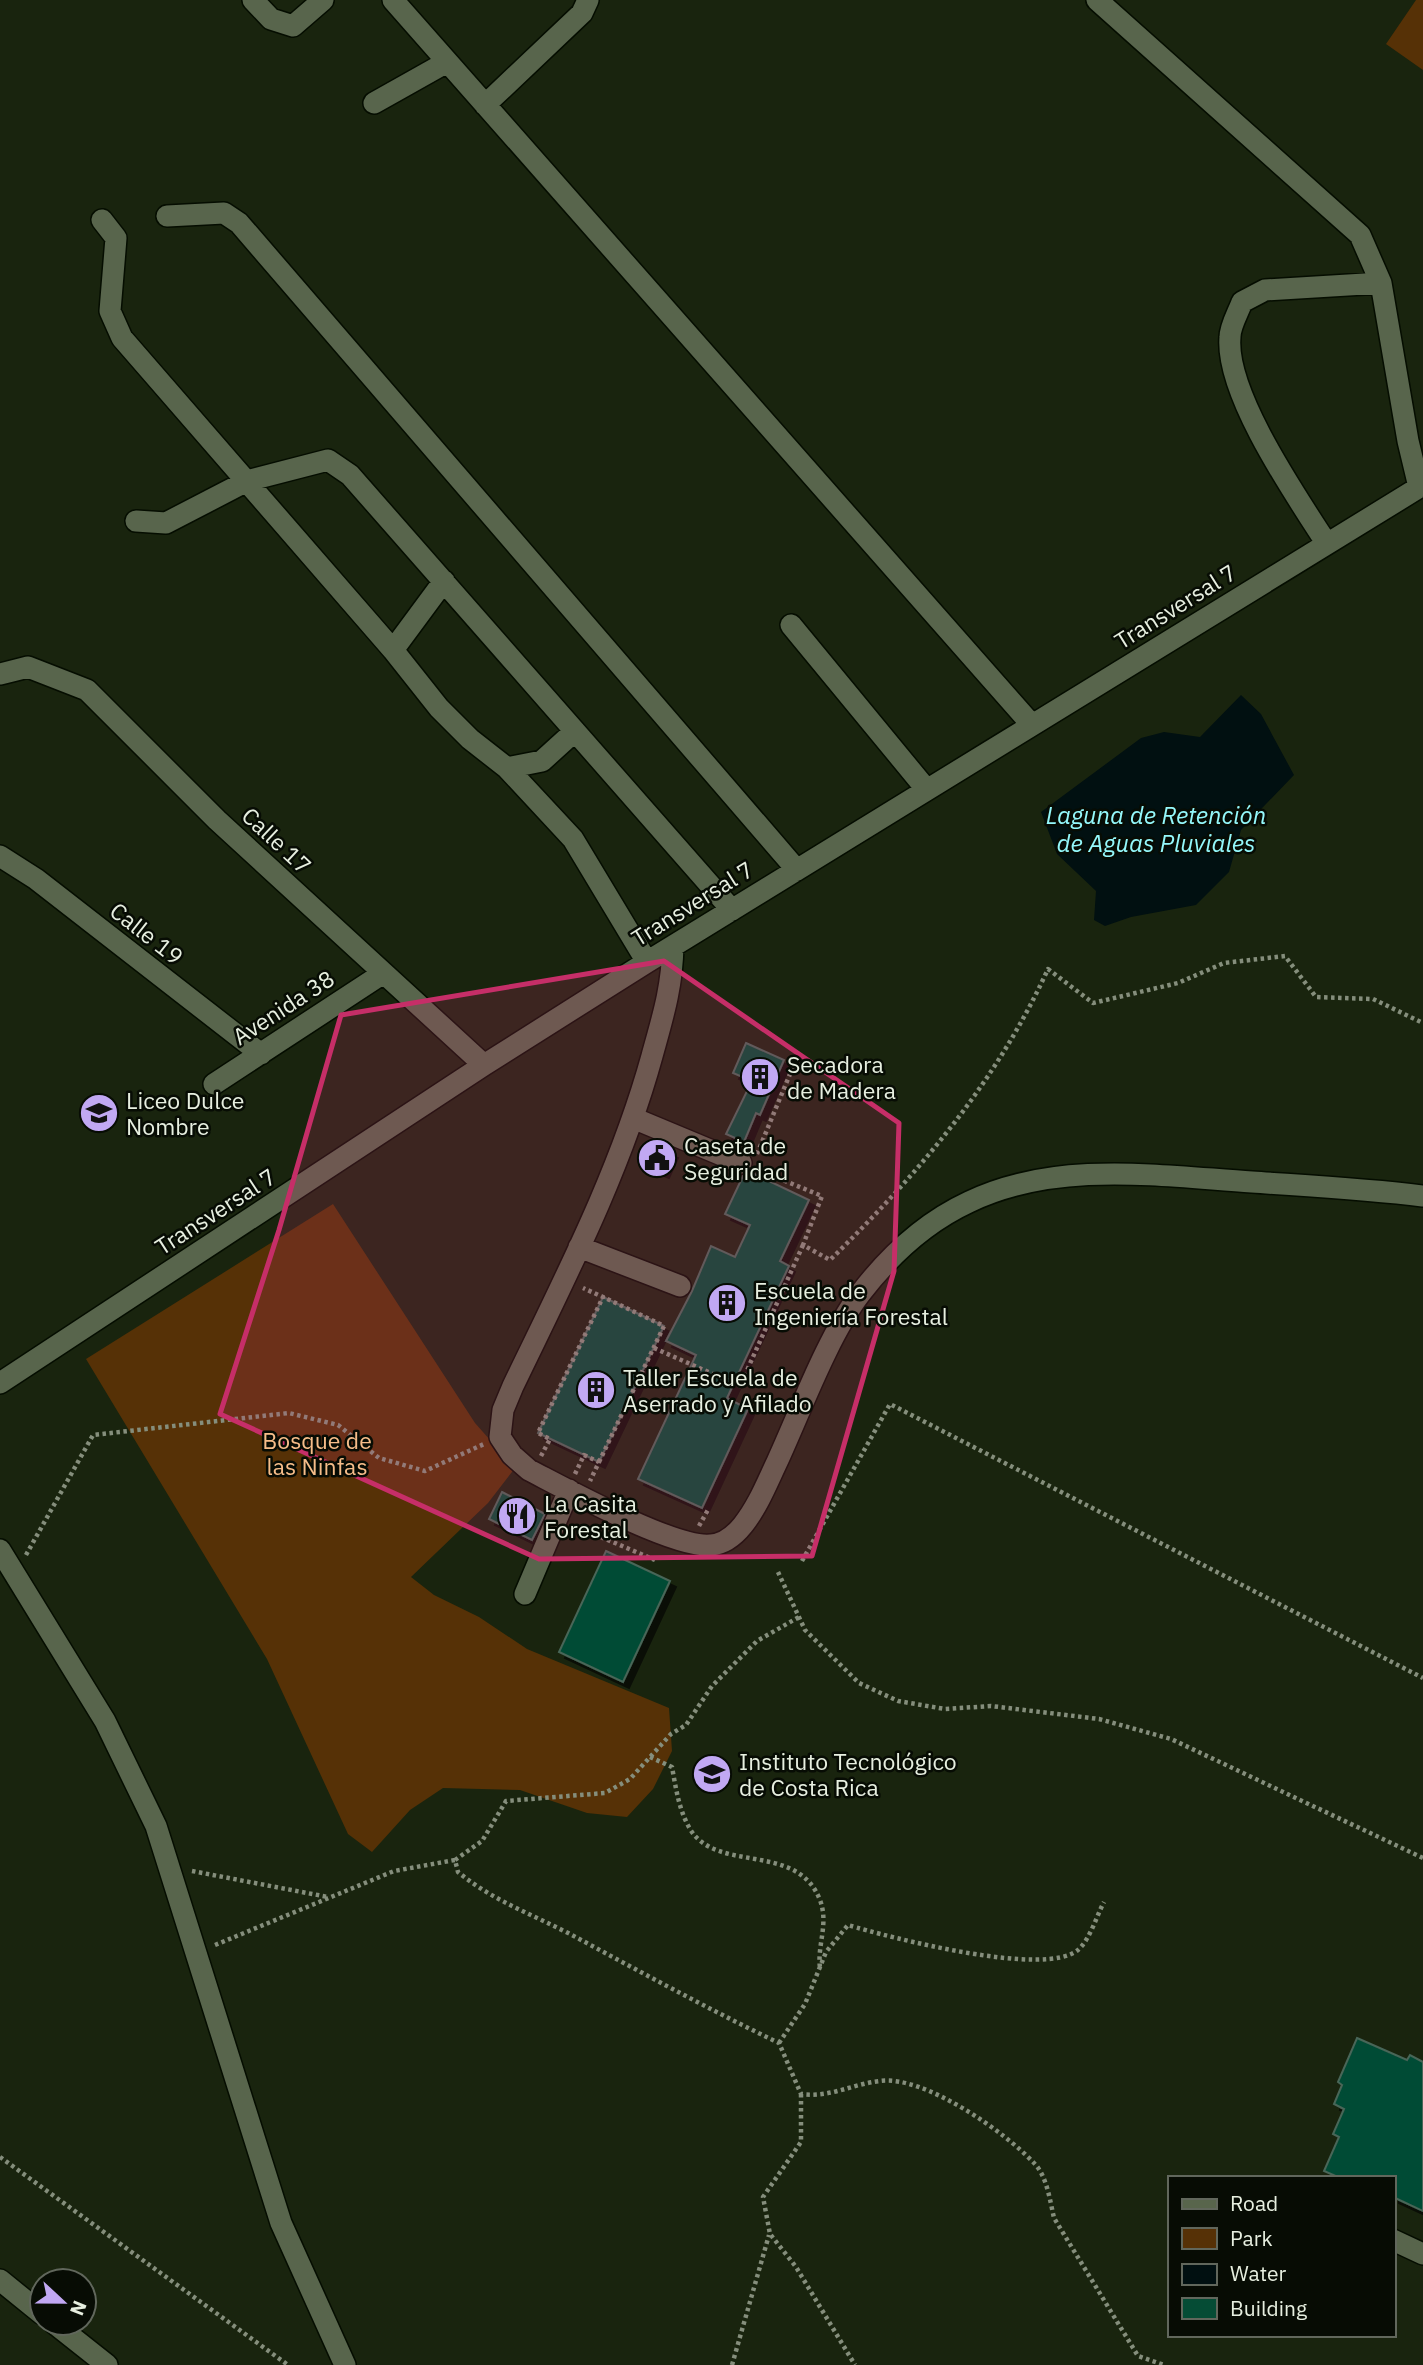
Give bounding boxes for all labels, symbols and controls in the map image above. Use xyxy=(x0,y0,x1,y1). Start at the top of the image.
street label: Transversal 7 xyxy=(1109,557,1241,655)
water label: Laguna de Retención de Aguas Pluviales xyxy=(1046,799,1266,859)
street label: Calle 17 xyxy=(236,800,318,880)
street label: Transversal 7 xyxy=(626,854,758,952)
street label: Calle 19 xyxy=(104,895,190,971)
street label: Avenida 38 xyxy=(226,963,340,1051)
place label: Secadora de Madera xyxy=(787,1049,896,1105)
building icon: Secadora de Madera xyxy=(739,1056,781,1098)
place label: Liceo Dulce Nombre xyxy=(126,1085,244,1141)
school or university icon: Liceo Dulce Nombre xyxy=(78,1092,120,1134)
place label: Caseta de Seguridad xyxy=(684,1130,788,1186)
public building icon: Caseta de Seguridad xyxy=(636,1137,678,1179)
street label: Transversal 7 xyxy=(149,1161,281,1261)
place label: Escuela de Ingeniería Forestal xyxy=(754,1275,948,1331)
building icon: Escuela de Ingeniería Forestal xyxy=(706,1282,748,1324)
place label: Taller Escuela de Aserrado y Afilado xyxy=(623,1362,812,1418)
building icon: Taller Escuela de Aserrado y Afilado xyxy=(575,1369,617,1411)
park label: Bosque de las Ninfas xyxy=(262,1425,372,1481)
place label: La Casita Forestal xyxy=(544,1488,637,1544)
restaurant icon: La Casita Forestal xyxy=(496,1495,538,1537)
place label: Instituto Tecnológico de Costa Rica xyxy=(739,1746,957,1802)
school or university icon: Instituto Tecnológico de Costa Rica xyxy=(691,1753,733,1795)
legend xyxy=(1168,2176,1395,2337)
text: Road xyxy=(1230,2189,1278,2217)
text: Park xyxy=(1230,2224,1273,2252)
text: Water xyxy=(1230,2259,1287,2287)
north arrow xyxy=(28,2267,98,2337)
text: Building xyxy=(1230,2294,1307,2322)
text: N xyxy=(65,2297,92,2319)

